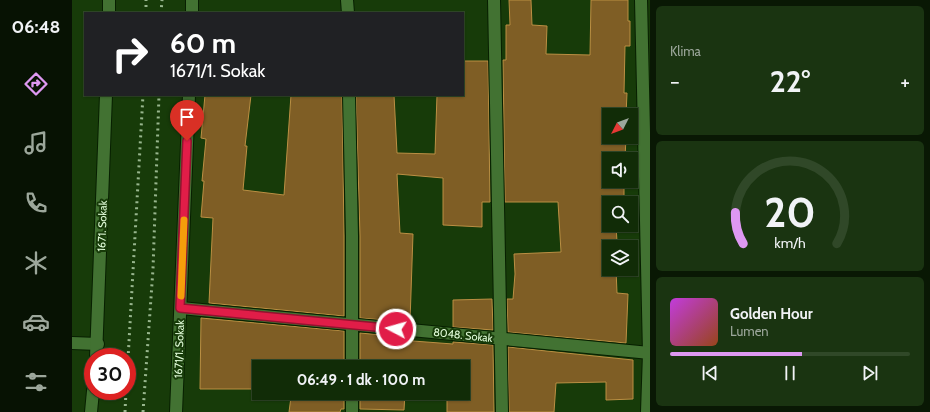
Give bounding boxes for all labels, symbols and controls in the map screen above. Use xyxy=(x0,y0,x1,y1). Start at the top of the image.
text: 06:48 xyxy=(12,16,60,38)
text: 60 m xyxy=(170,26,236,60)
icon: right xyxy=(104,28,156,80)
text: Klima xyxy=(670,43,701,59)
text: 1671/1. Sokak xyxy=(170,60,265,82)
text: 22° xyxy=(770,63,810,100)
text: − xyxy=(670,68,680,95)
text: + xyxy=(900,68,910,95)
icon: directions xyxy=(22,70,50,98)
pin xyxy=(170,100,204,141)
icon: arrive xyxy=(176,106,198,128)
north arrow xyxy=(602,108,638,144)
map controls xyxy=(602,108,638,276)
icon: music xyxy=(22,129,50,157)
button: sound xyxy=(602,152,638,188)
text: 20 xyxy=(764,187,816,237)
icon: phone xyxy=(22,189,50,217)
button: search xyxy=(602,196,638,232)
street label: 1671. Sokak xyxy=(94,200,110,252)
text: km/h xyxy=(774,234,806,252)
button: layers xyxy=(602,240,638,276)
icon: climate xyxy=(22,249,50,277)
text: Golden Hour xyxy=(730,305,813,323)
icon: car xyxy=(22,308,50,336)
position arrow xyxy=(375,308,417,350)
street label: 1671/1. Sokak xyxy=(171,320,187,378)
text: Lumen xyxy=(730,323,769,339)
street label: 8048. Sokak xyxy=(433,325,493,345)
speed limit sign: 30 xyxy=(84,348,136,400)
icon: previous xyxy=(699,362,721,384)
icon: pause xyxy=(779,362,801,384)
icon: next xyxy=(859,362,881,384)
icon: filters xyxy=(22,368,50,396)
text: 06:49 · 1 dk · 100 m xyxy=(297,371,425,389)

